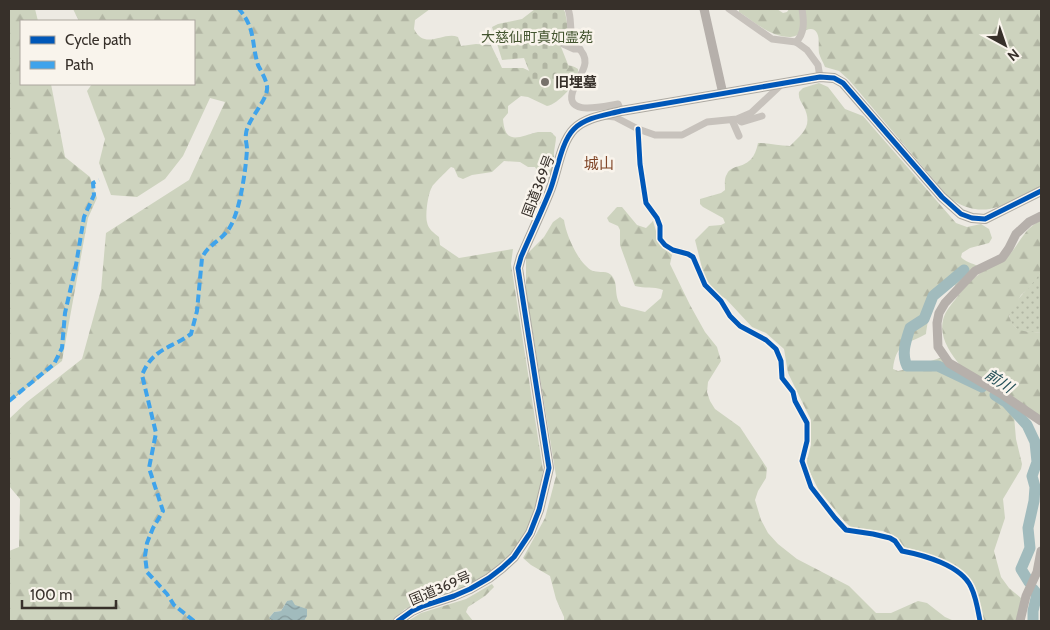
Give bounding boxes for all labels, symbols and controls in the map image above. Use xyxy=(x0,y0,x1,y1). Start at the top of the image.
legend xyxy=(20,20,195,85)
north arrow xyxy=(980,20,1030,70)
park label: 大慈仙町真如霊苑 xyxy=(481,28,593,46)
text: Cycle path xyxy=(65,31,131,49)
text: N xyxy=(1004,45,1023,65)
text: Path xyxy=(65,56,94,74)
place label: 旧埋墓 xyxy=(555,73,597,91)
marker: 旧埋墓 xyxy=(539,76,551,88)
street label: 国道369号 xyxy=(518,152,558,220)
district label: 城山 xyxy=(584,155,614,173)
water label: 前川 xyxy=(982,365,1018,398)
street label: 国道369号 xyxy=(406,567,474,609)
scale bar xyxy=(22,578,116,610)
text: 100 m xyxy=(30,586,72,604)

